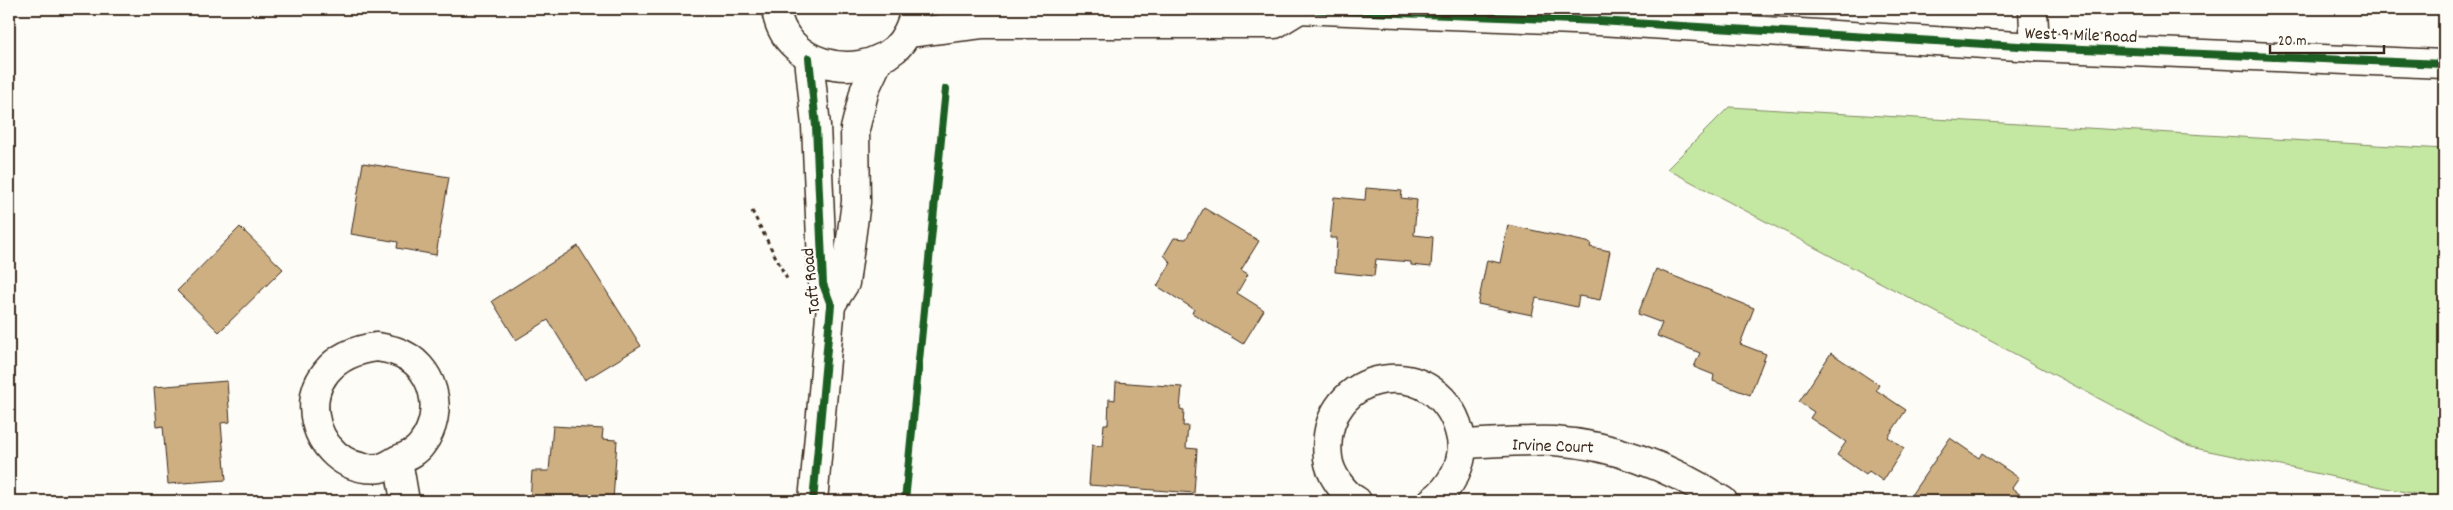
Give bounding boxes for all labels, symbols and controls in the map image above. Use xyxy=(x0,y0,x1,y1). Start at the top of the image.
street label: West 9 Mile Road xyxy=(2024,22,2138,51)
scale bar xyxy=(2270,22,2384,54)
text: 20 m xyxy=(2278,31,2306,53)
street label: Taft Road xyxy=(797,246,828,315)
street label: Irvine Court xyxy=(1512,434,1594,461)

